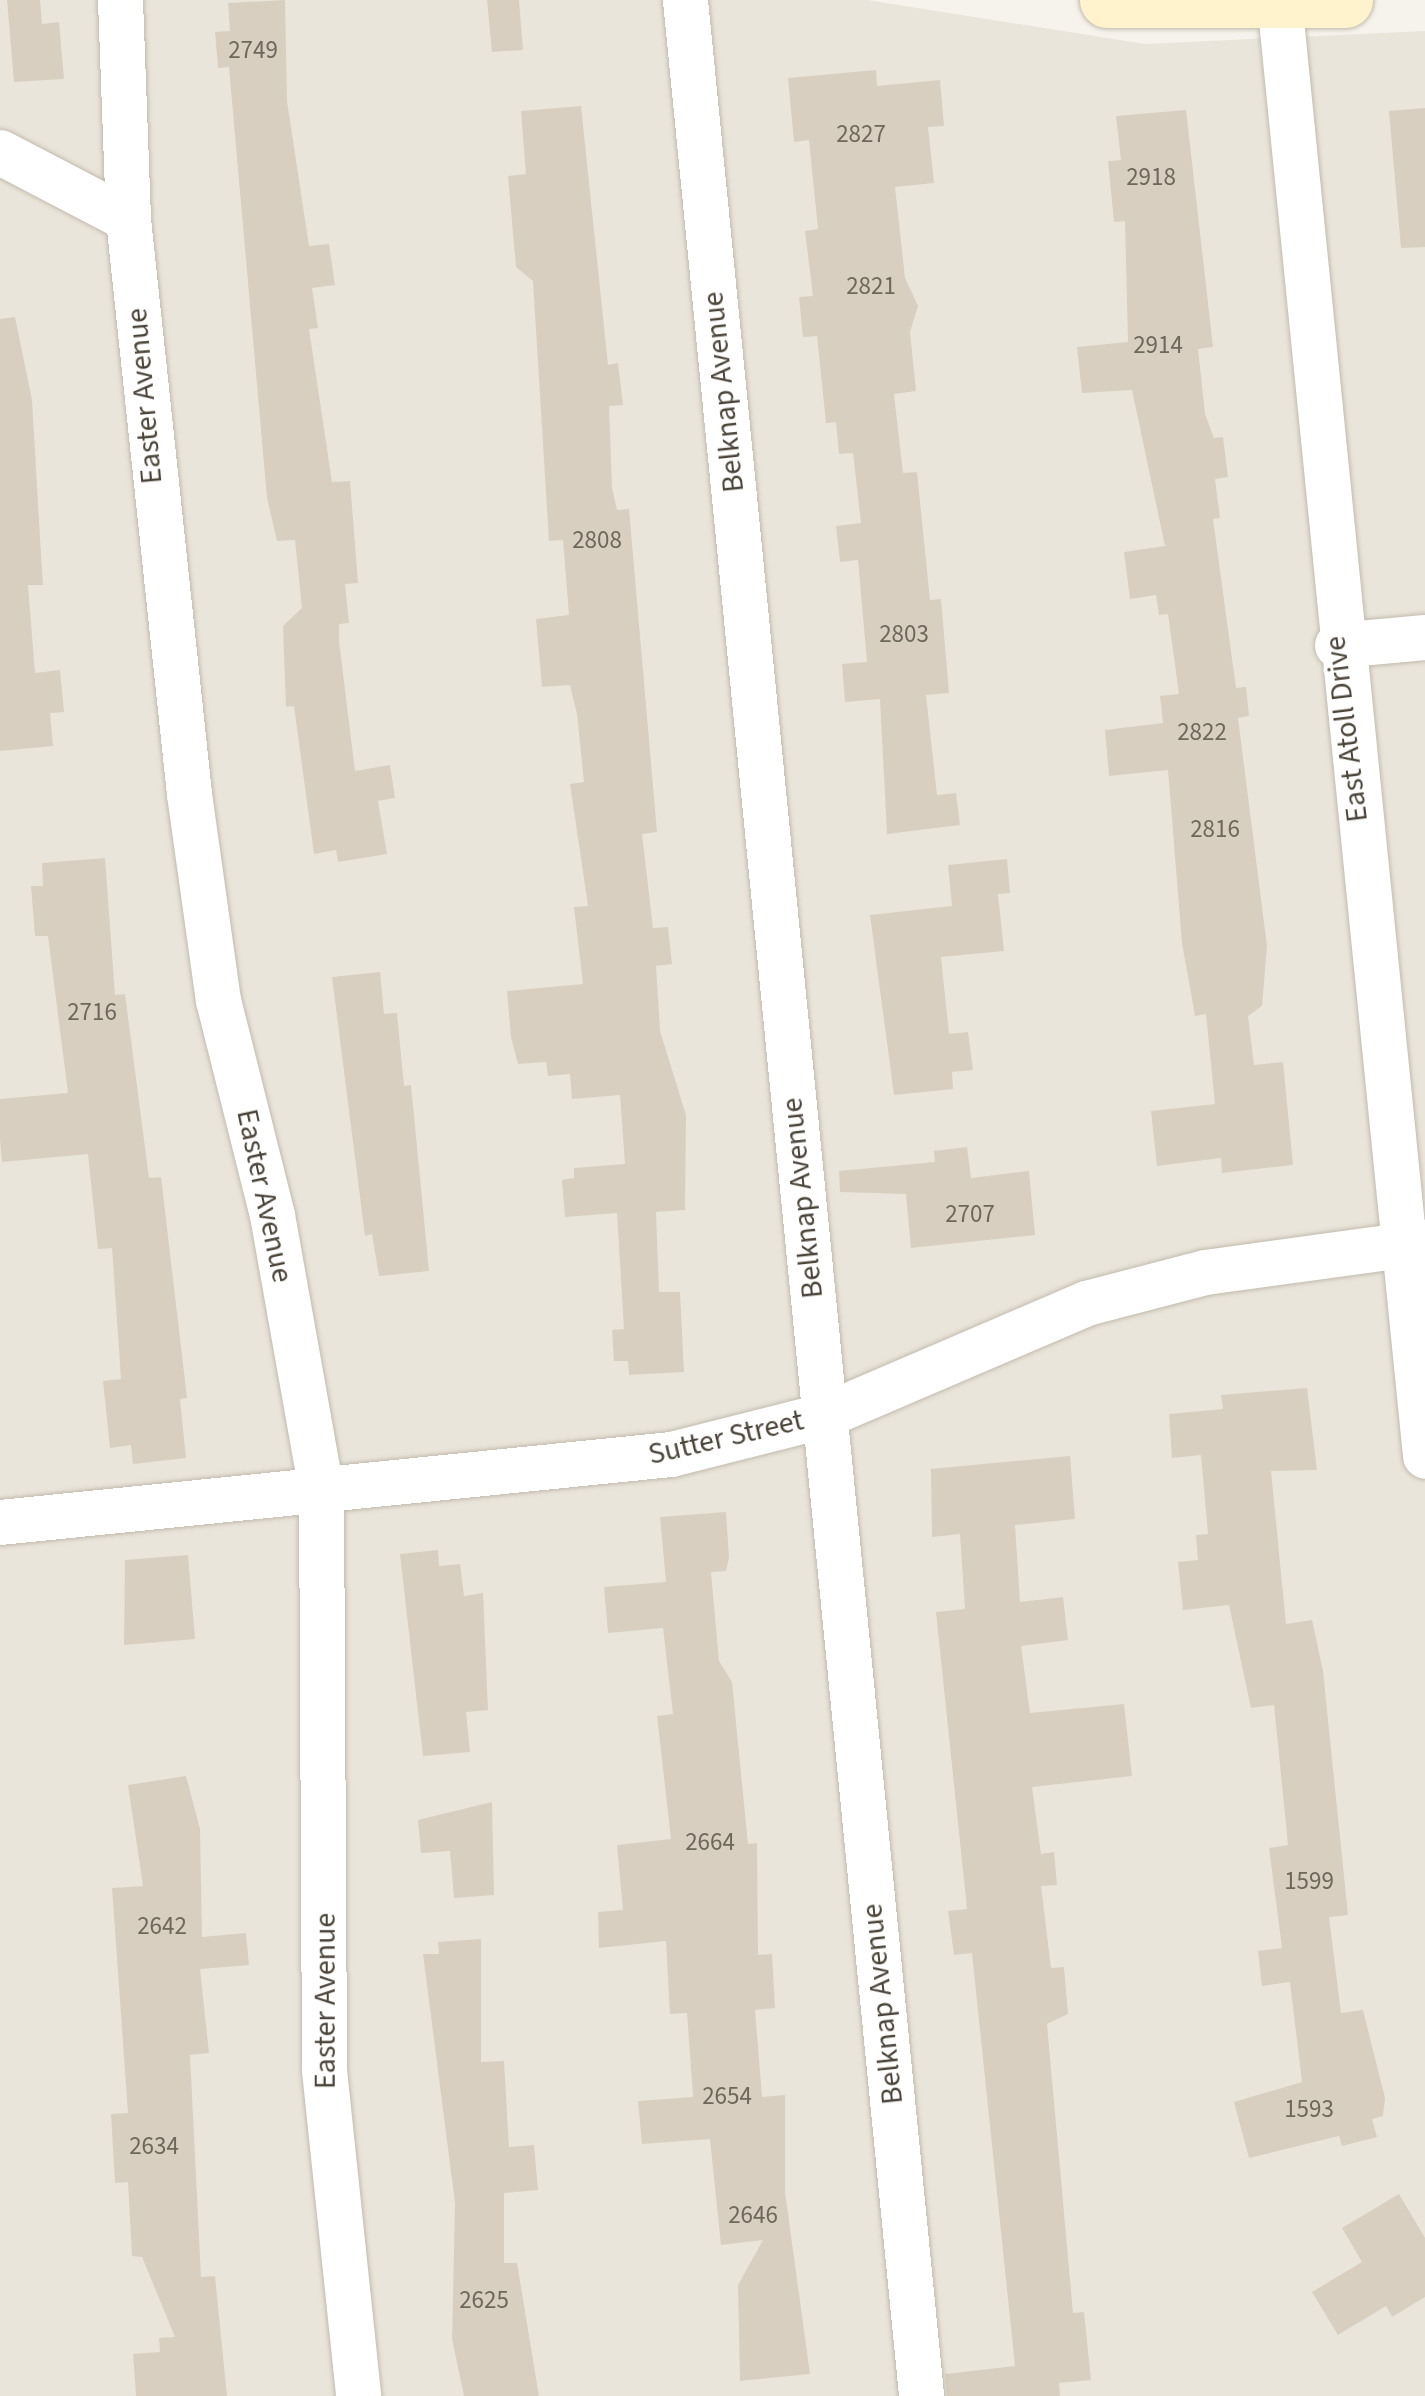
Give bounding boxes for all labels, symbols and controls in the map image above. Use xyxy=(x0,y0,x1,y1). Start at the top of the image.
house number: 2749 xyxy=(228,35,278,65)
house number: 2827 xyxy=(836,119,886,149)
house number: 2918 xyxy=(1126,162,1176,192)
house number: 2821 xyxy=(846,271,896,301)
street label: Belknap Avenue xyxy=(696,290,752,494)
street label: Easter Avenue xyxy=(119,307,171,485)
house number: 2914 xyxy=(1133,330,1183,360)
house number: 2808 xyxy=(572,525,622,555)
house number: 2803 xyxy=(879,619,929,649)
street label: East Atoll Drive xyxy=(1318,634,1376,824)
house number: 2822 xyxy=(1177,717,1227,747)
house number: 2816 xyxy=(1190,814,1240,844)
house number: 2716 xyxy=(67,997,117,1027)
street label: Belknap Avenue xyxy=(775,1096,831,1300)
street label: Easter Avenue xyxy=(228,1106,300,1286)
house number: 2707 xyxy=(945,1199,995,1229)
street label: Sutter Street xyxy=(645,1403,807,1473)
house number: 2664 xyxy=(685,1827,735,1857)
house number: 1599 xyxy=(1284,1866,1334,1896)
street label: Belknap Avenue xyxy=(855,1902,911,2106)
house number: 2642 xyxy=(137,1911,187,1941)
street label: Easter Avenue xyxy=(308,1913,344,2089)
house number: 2654 xyxy=(702,2081,752,2111)
house number: 1593 xyxy=(1284,2094,1334,2124)
house number: 2634 xyxy=(129,2131,179,2161)
house number: 2646 xyxy=(728,2200,778,2230)
house number: 2625 xyxy=(459,2285,509,2315)

